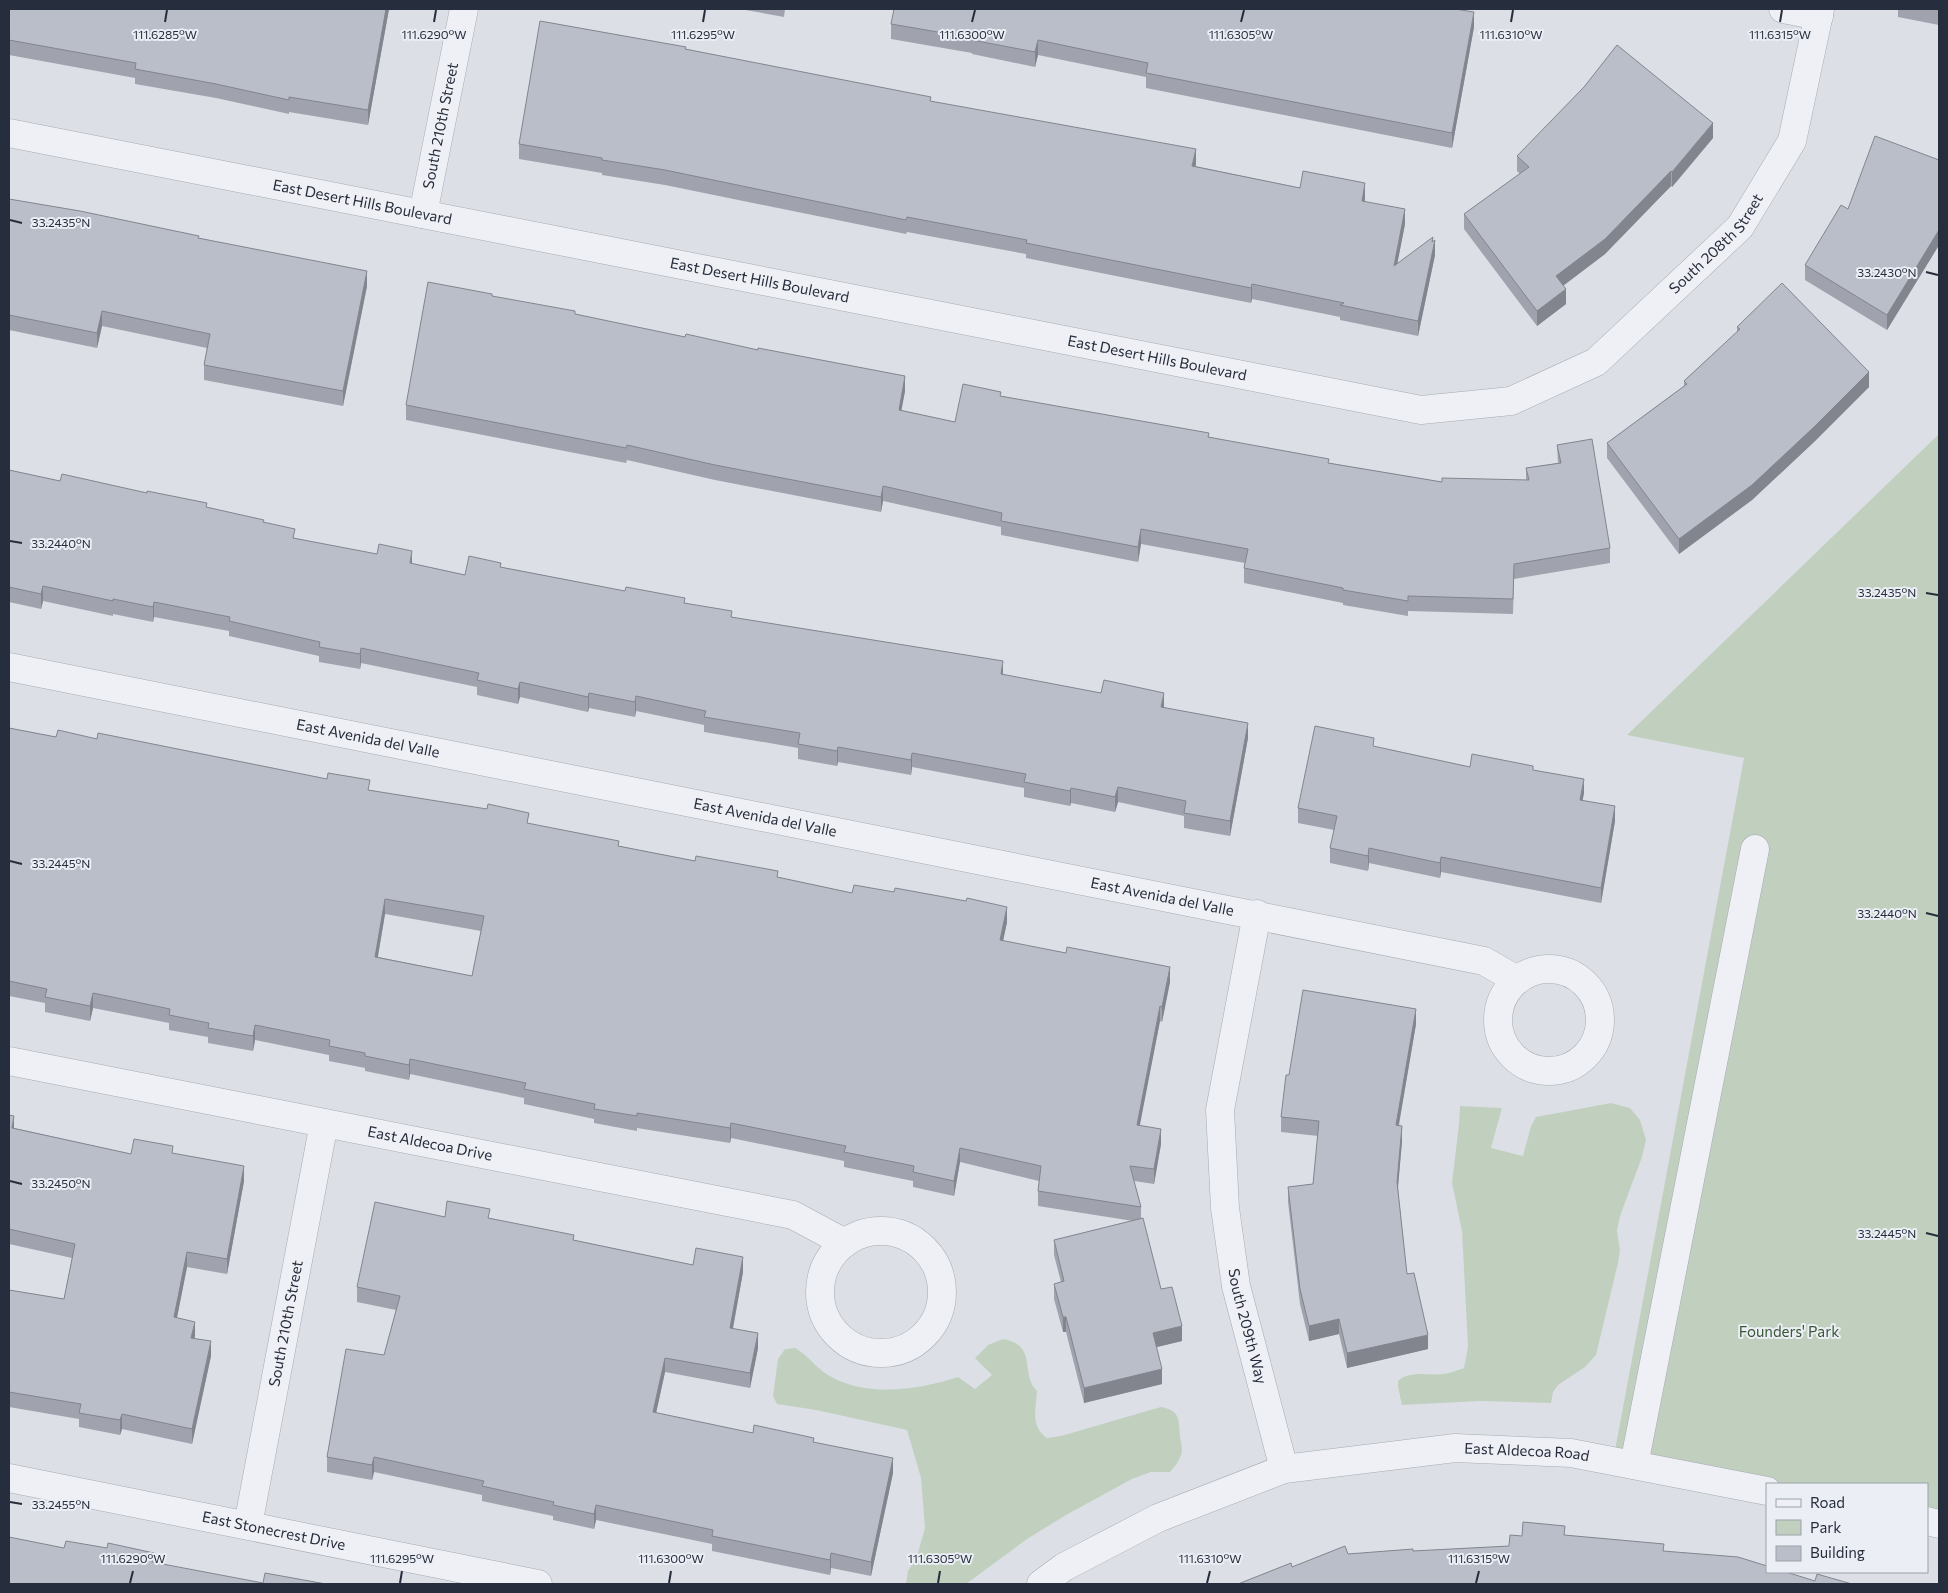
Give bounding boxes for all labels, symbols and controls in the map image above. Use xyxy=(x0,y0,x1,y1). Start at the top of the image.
text: 111.6285°W xyxy=(133,27,197,41)
text: 111.6290°W xyxy=(402,27,466,41)
text: 111.6295°W xyxy=(671,27,735,41)
text: 111.6300°W xyxy=(939,27,1005,41)
text: 111.6305°W xyxy=(1209,27,1273,41)
text: 111.6310°W xyxy=(1480,27,1542,41)
text: 111.6315°W xyxy=(1749,27,1811,41)
street label: South 210th Street xyxy=(418,61,461,190)
street label: East Desert Hills Boulevard xyxy=(271,175,454,228)
street label: South 208th Street xyxy=(1665,190,1766,297)
text: 33.2435°N xyxy=(32,215,90,229)
street label: East Desert Hills Boulevard xyxy=(669,253,851,306)
text: 33.2430°N xyxy=(1857,265,1917,279)
street label: East Desert Hills Boulevard xyxy=(1066,331,1248,384)
text: 33.2440°N xyxy=(31,536,91,550)
text: 33.2435°N xyxy=(1858,585,1916,599)
street label: East Avenida del Valle xyxy=(295,714,441,761)
street label: East Avenida del Valle xyxy=(692,794,839,840)
text: 33.2445°N xyxy=(32,856,90,870)
street label: East Avenida del Valle xyxy=(1089,873,1236,919)
text: 33.2440°N xyxy=(1857,906,1917,920)
street label: East Aldecoa Drive xyxy=(366,1122,494,1164)
text: 33.2450°N xyxy=(31,1176,91,1190)
text: 33.2445°N xyxy=(1858,1226,1916,1240)
street label: South 210th Street xyxy=(264,1259,306,1388)
street label: South 209th Way xyxy=(1226,1267,1271,1386)
park label: Founders' Park xyxy=(1739,1322,1839,1340)
street label: East Aldecoa Road xyxy=(1464,1438,1591,1464)
legend xyxy=(1766,1483,1928,1573)
text: Road xyxy=(1810,1493,1845,1511)
text: 33.2455°N xyxy=(32,1497,90,1511)
street label: East Stonecrest Drive xyxy=(201,1507,347,1553)
text: Park xyxy=(1810,1518,1841,1536)
text: Building xyxy=(1810,1543,1865,1561)
text: 111.6290°W xyxy=(101,1551,165,1565)
text: 111.6295°W xyxy=(370,1551,434,1565)
text: 111.6300°W xyxy=(638,1551,704,1565)
text: 111.6305°W xyxy=(908,1551,972,1565)
text: 111.6310°W xyxy=(1179,1551,1241,1565)
text: 111.6315°W xyxy=(1448,1551,1510,1565)

